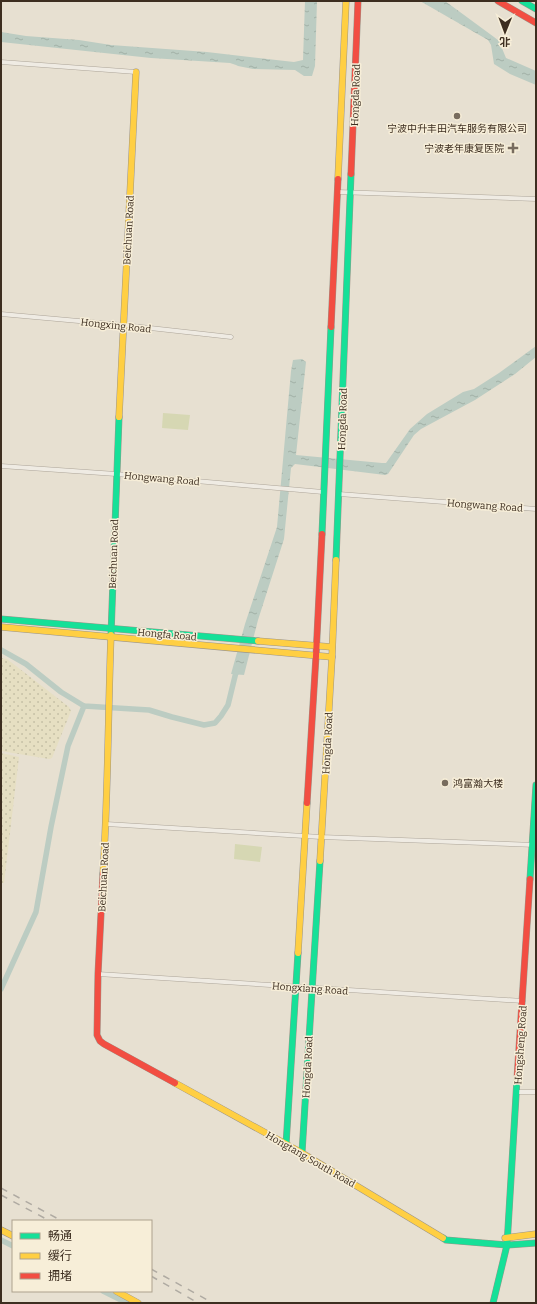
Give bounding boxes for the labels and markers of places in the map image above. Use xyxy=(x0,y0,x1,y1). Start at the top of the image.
marker: 宁波中升丰田汽车服务有限公司 xyxy=(452,111,462,121)
place label: 宁波中升丰田汽车服务有限公司 xyxy=(387,123,527,135)
marker: 宁波老年康复医院 xyxy=(507,142,519,154)
place label: 宁波老年康复医院 xyxy=(424,143,504,155)
marker: 鸿富瀚大楼 xyxy=(440,778,450,788)
place label: 鸿富瀚大楼 xyxy=(453,778,503,790)

